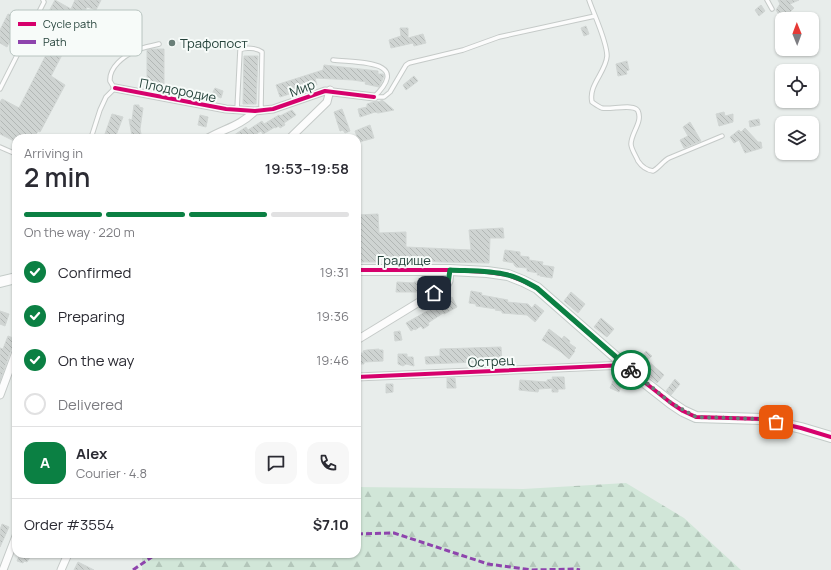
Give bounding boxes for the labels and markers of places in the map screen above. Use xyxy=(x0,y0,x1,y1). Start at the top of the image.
place label: Трафопост xyxy=(180,34,248,52)
marker: Трафопост xyxy=(167,38,177,48)
pin xyxy=(417,276,451,310)
pin xyxy=(759,405,793,439)

